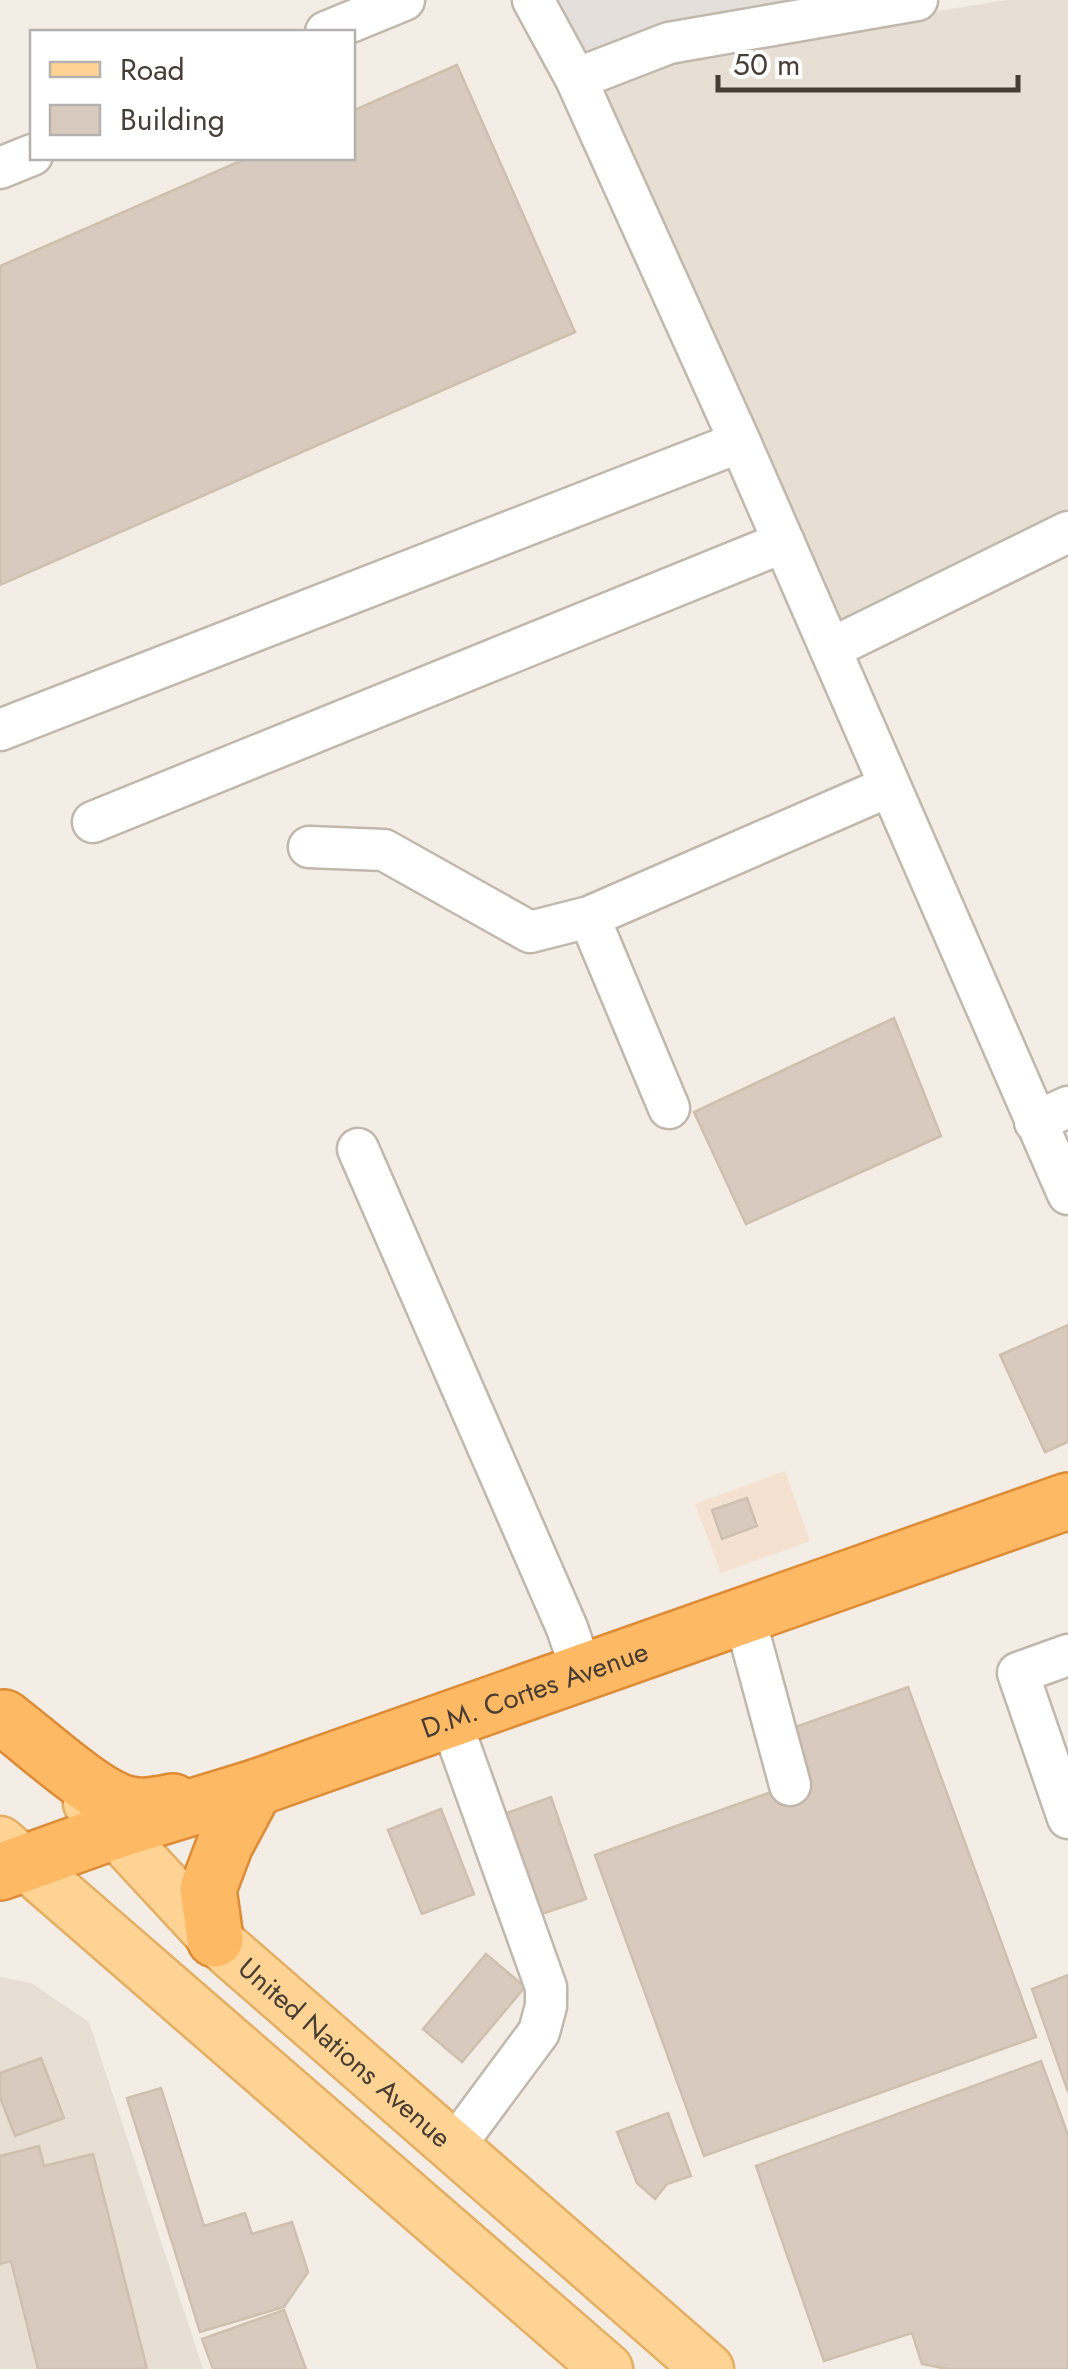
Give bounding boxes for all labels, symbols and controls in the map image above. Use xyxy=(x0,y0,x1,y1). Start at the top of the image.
legend xyxy=(30,30,355,160)
scale bar xyxy=(718,30,1018,92)
text: 50 m xyxy=(733,43,800,86)
text: Road xyxy=(120,48,185,91)
text: Building xyxy=(120,98,225,141)
street label: D.M. Cortes Avenue xyxy=(416,1631,654,1749)
street label: United Nations Avenue xyxy=(229,1948,460,2157)

